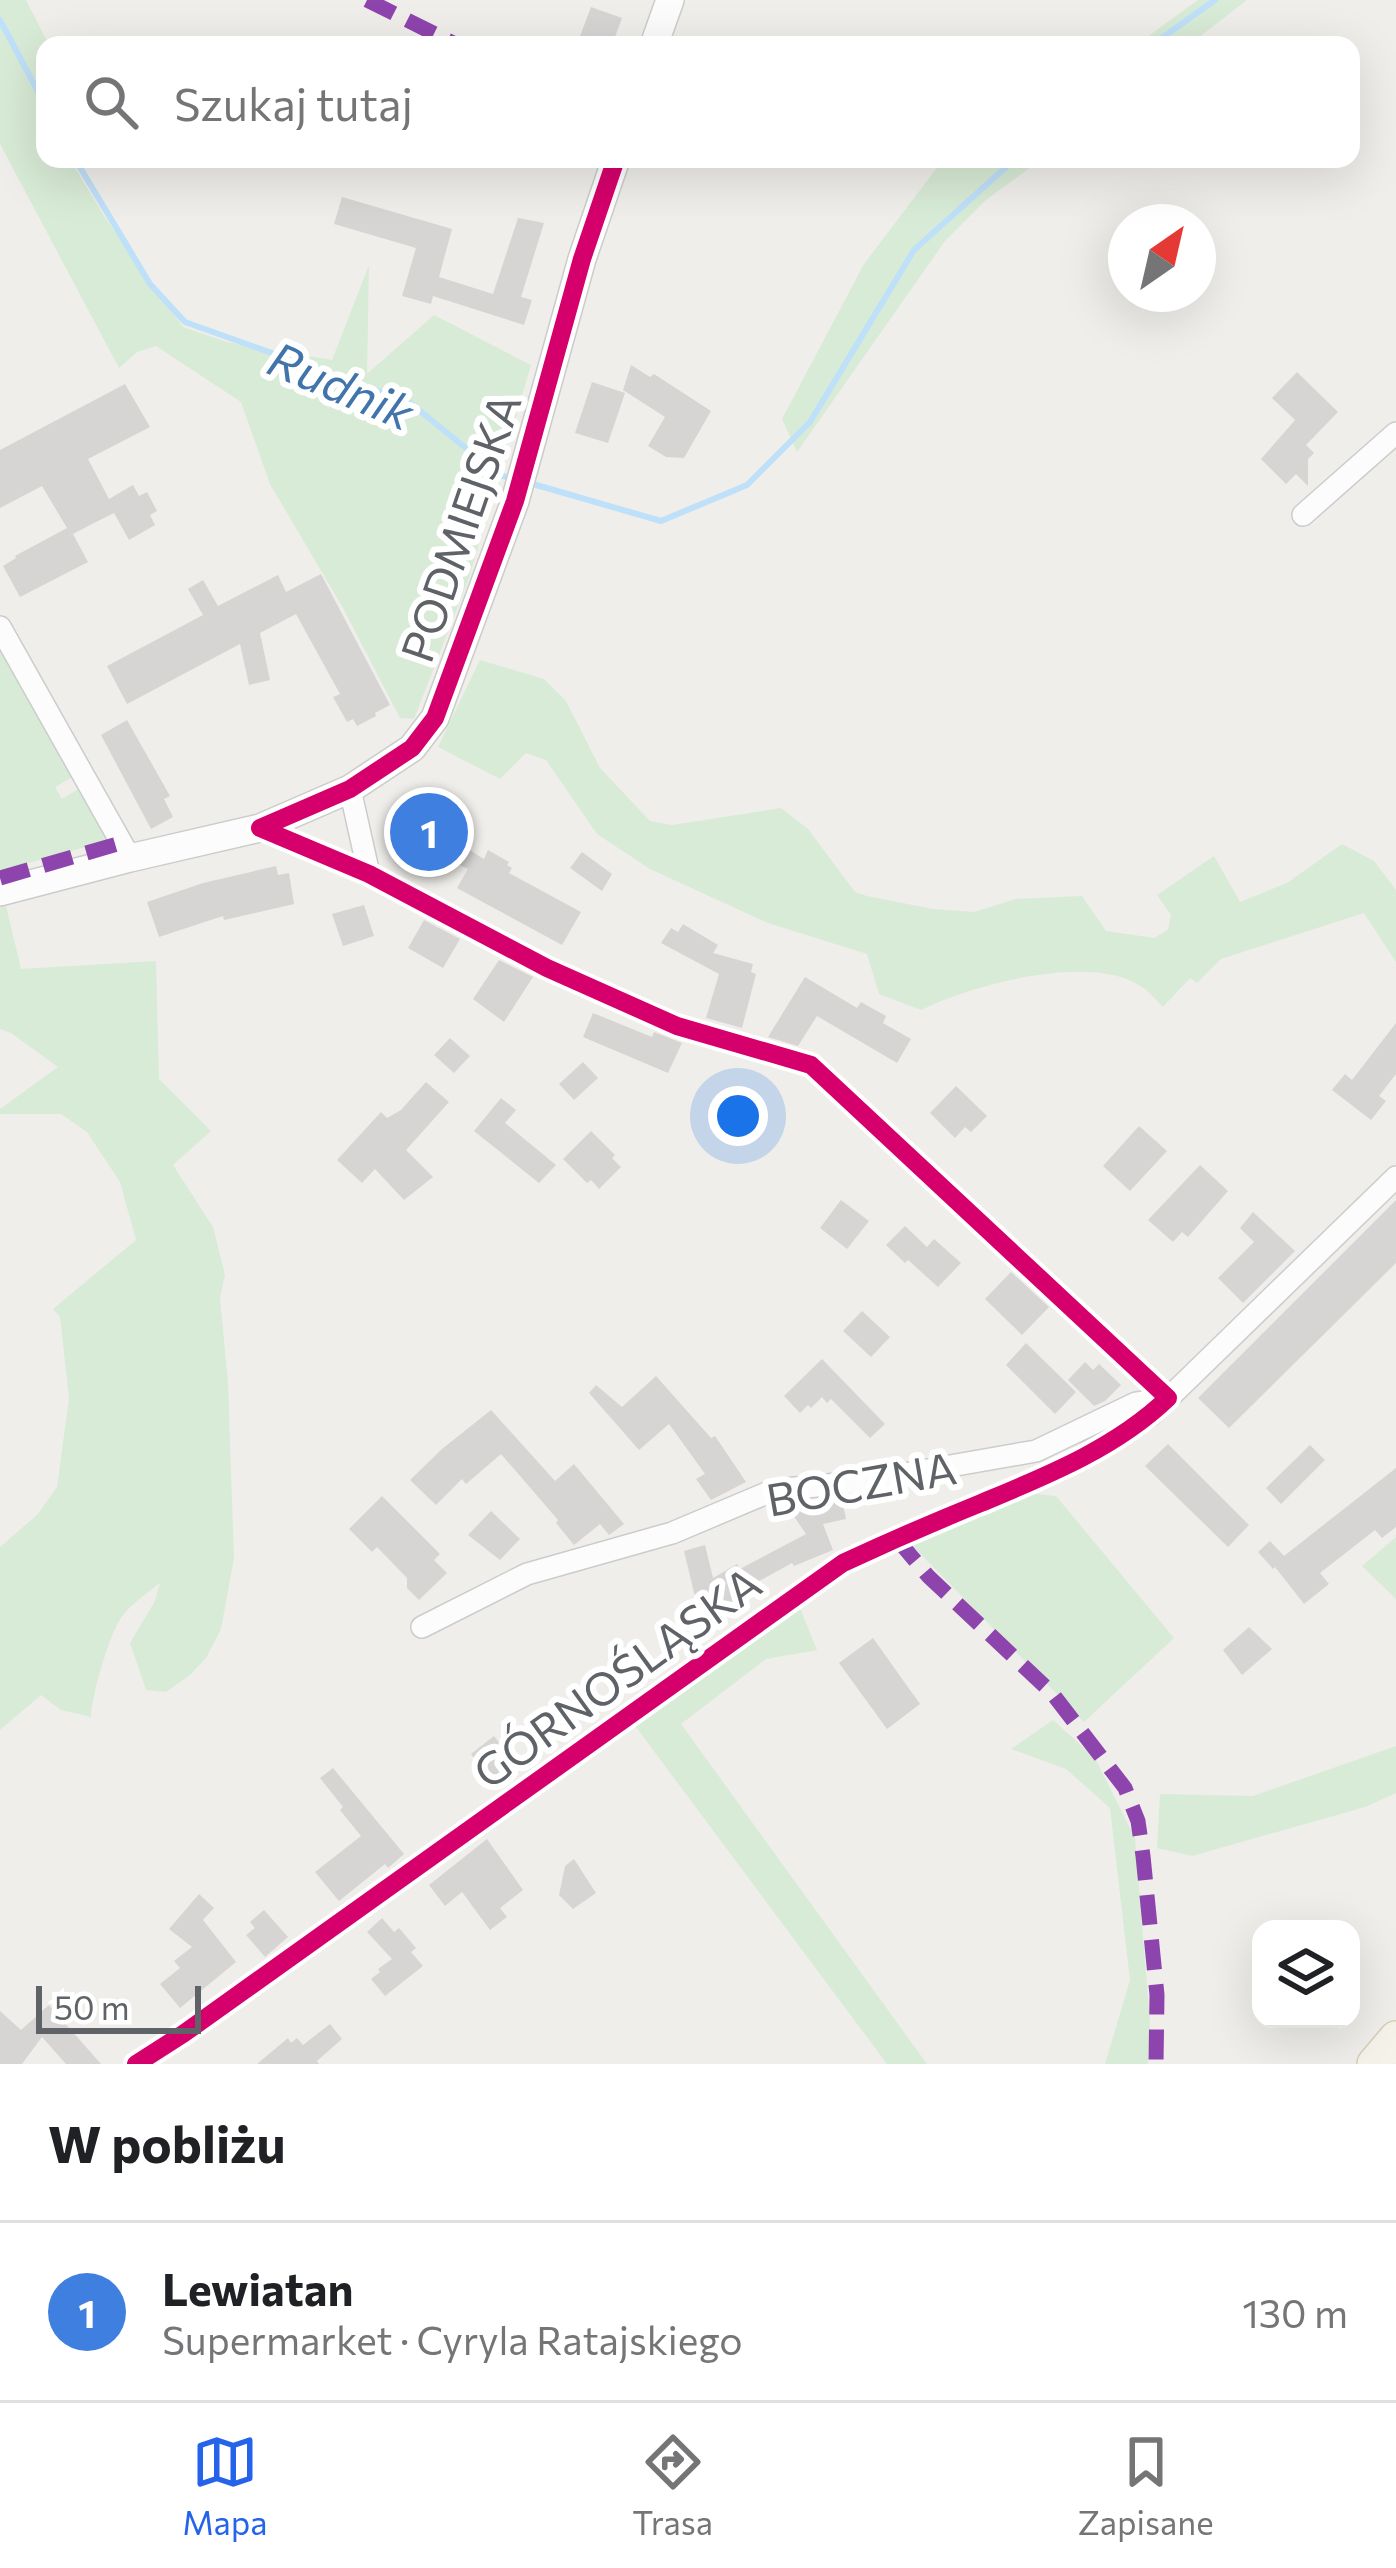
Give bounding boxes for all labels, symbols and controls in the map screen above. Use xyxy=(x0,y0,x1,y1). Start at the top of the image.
search box xyxy=(36,36,1360,168)
icon: search xyxy=(78,69,144,135)
text: Szukaj tutaj xyxy=(174,75,413,130)
north arrow xyxy=(1108,204,1216,312)
water label: Rudnik xyxy=(260,327,425,441)
street label: PODMIEJSKA xyxy=(387,385,531,669)
pin: 1 xyxy=(390,787,468,877)
your location xyxy=(708,1086,768,1146)
street label: BOCZNA xyxy=(762,1438,960,1526)
street label: GÓRNOŚLĄSKA xyxy=(462,1553,770,1799)
map controls xyxy=(1252,1920,1360,2028)
button: layers xyxy=(1252,1920,1360,2028)
scale bar xyxy=(36,1980,201,2033)
text: 50 m xyxy=(54,1986,130,2027)
text: W pobliżu xyxy=(48,2111,285,2174)
text: Lewiatan xyxy=(162,2260,353,2315)
text: 1 xyxy=(78,2288,96,2336)
text: 130 m xyxy=(1242,2288,1348,2336)
text: Supermarket · Cyryla Ratajskiego xyxy=(162,2315,743,2363)
tab: Mapa xyxy=(182,2429,268,2542)
tab: Trasa xyxy=(632,2429,713,2542)
tab: Zapisane xyxy=(1078,2429,1214,2542)

